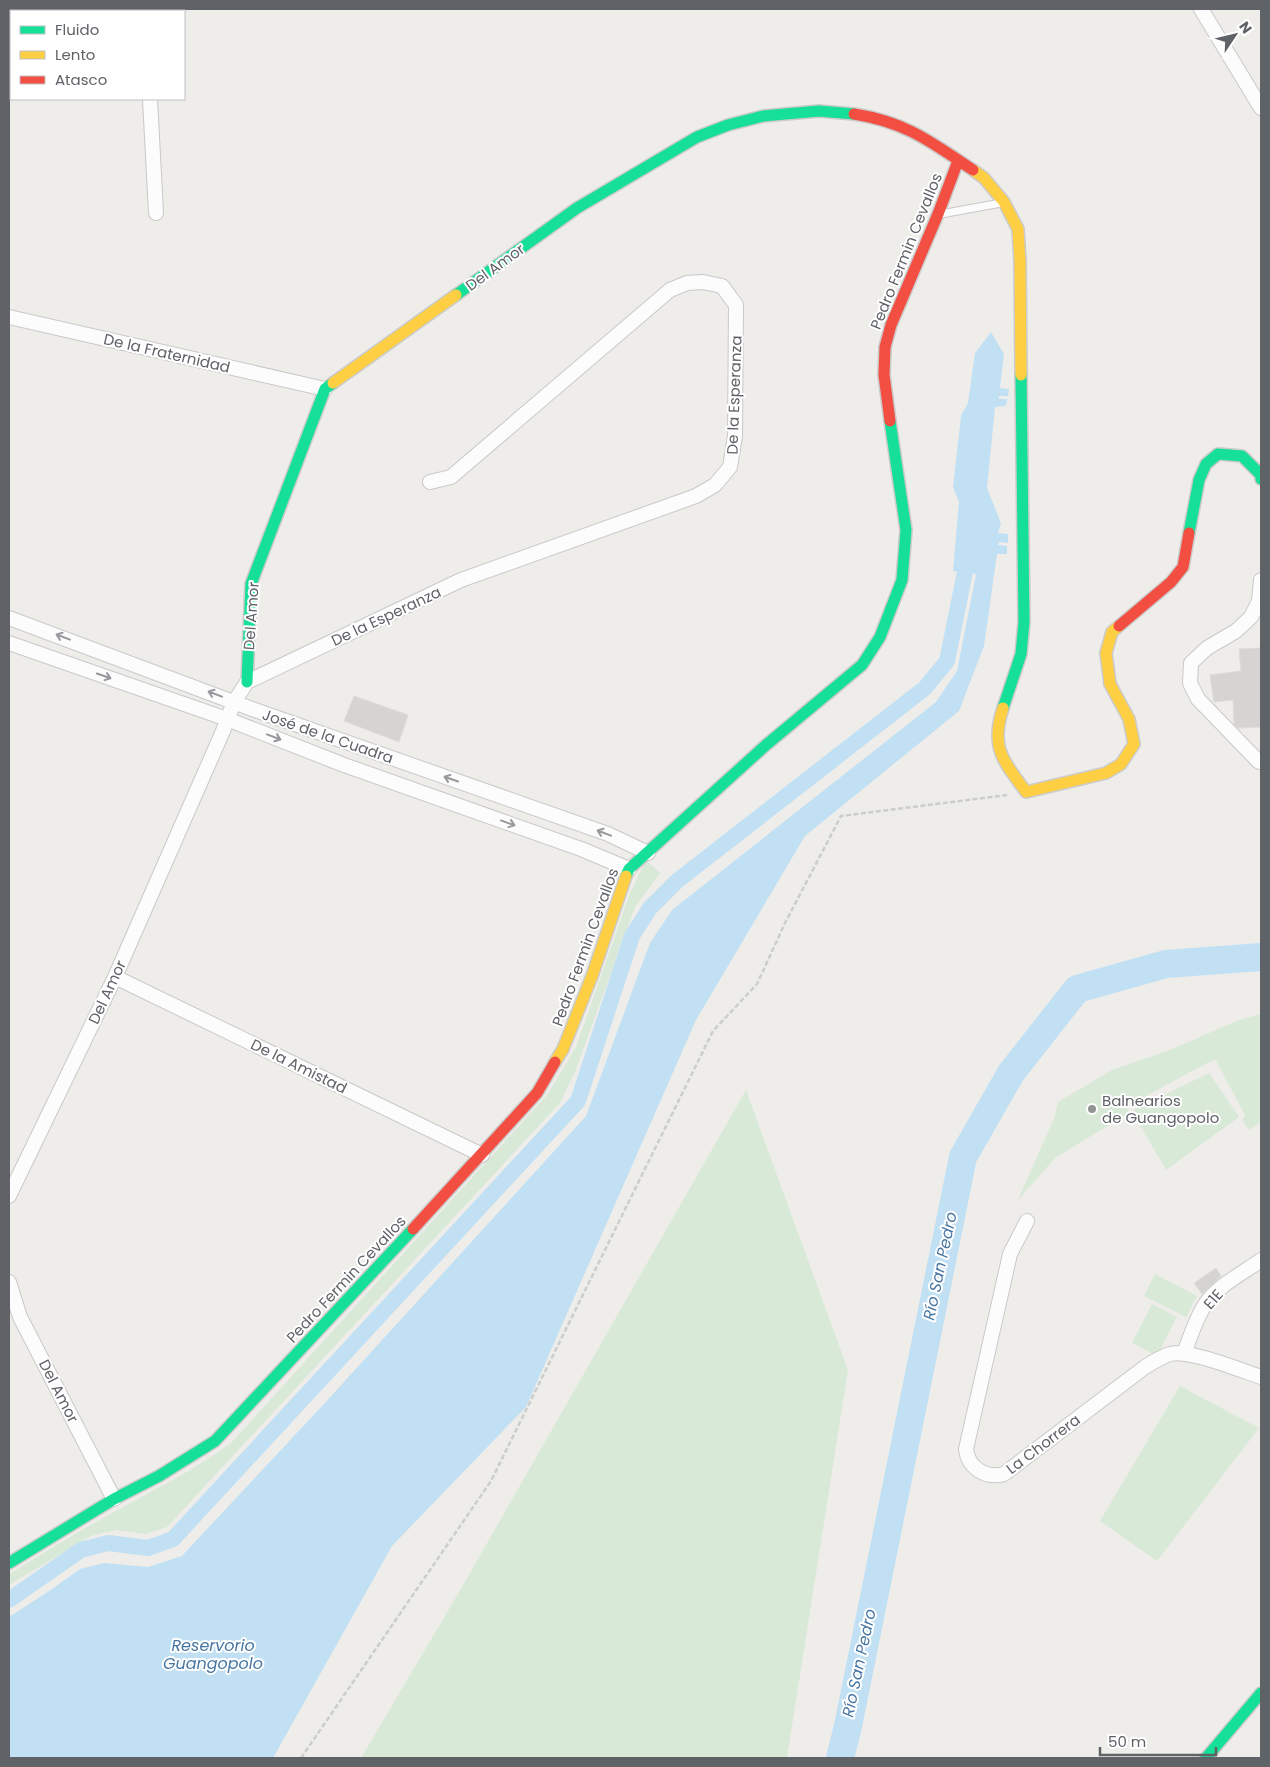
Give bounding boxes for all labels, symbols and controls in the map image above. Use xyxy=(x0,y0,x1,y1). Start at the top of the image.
legend xyxy=(10,10,185,100)
north arrow xyxy=(1210,10,1260,60)
text: N xyxy=(1234,17,1257,38)
text: Fluido xyxy=(55,19,99,40)
text: Lento xyxy=(55,44,95,65)
text: Atasco xyxy=(55,69,107,90)
street label: Pedro Fermin Cevallos xyxy=(865,170,947,332)
street label: Del Amor xyxy=(461,238,529,296)
street label: De la Fraternidad xyxy=(102,328,232,378)
street label: De la Esperanza xyxy=(721,335,747,455)
street label: Del Amor xyxy=(238,581,264,651)
street label: De la Esperanza xyxy=(328,581,444,651)
one-way arrow xyxy=(56,632,71,642)
one-way arrow xyxy=(96,672,112,681)
one-way arrow xyxy=(208,689,223,699)
street label: José de la Cuadra xyxy=(260,704,396,768)
one-way arrow xyxy=(265,733,281,742)
one-way arrow xyxy=(443,774,459,783)
one-way arrow xyxy=(500,819,516,828)
one-way arrow xyxy=(597,828,612,837)
street label: Pedro Fermin Cevallos xyxy=(547,865,623,1029)
street label: Del Amor xyxy=(83,956,131,1027)
street label: De la Amistad xyxy=(247,1034,351,1098)
place label: Balnearios de Guangopolo xyxy=(1102,1090,1219,1128)
marker: Balnearios de Guangopolo xyxy=(1086,1103,1098,1115)
water label: Río San Pedro xyxy=(917,1210,963,1322)
street label: Pedro Fermin Cevallos xyxy=(281,1211,411,1347)
street label: E1E xyxy=(1198,1284,1228,1314)
street label: Del Amor xyxy=(34,1356,84,1427)
street label: La Chorrera xyxy=(1002,1409,1084,1479)
water label: Río San Pedro xyxy=(836,1607,882,1719)
water label: Reservorio Guangopolo xyxy=(163,1634,263,1675)
scale bar xyxy=(1100,1724,1216,1756)
text: 50 m xyxy=(1108,1731,1146,1752)

